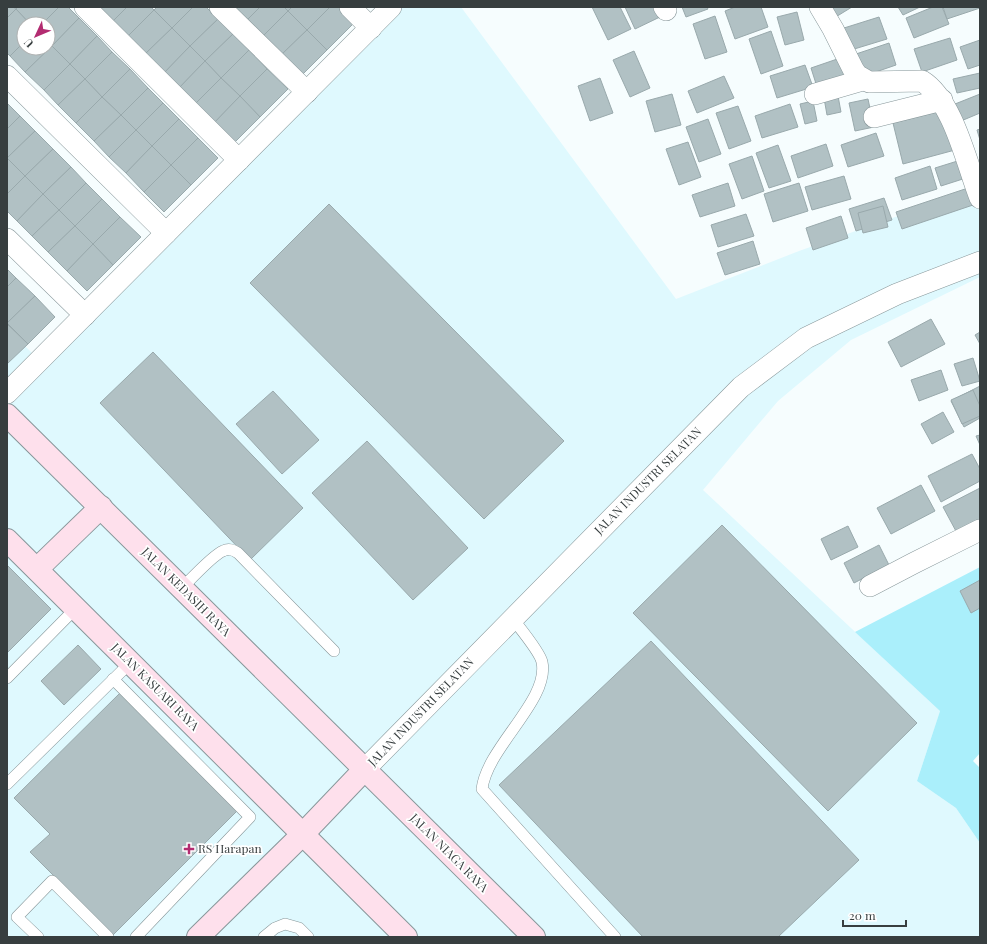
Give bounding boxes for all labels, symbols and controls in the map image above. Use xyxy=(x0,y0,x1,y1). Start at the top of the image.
north arrow xyxy=(16,16,56,56)
text: U xyxy=(20,35,36,51)
street label: JALAN INDUSTRI SELATAN xyxy=(589,423,705,538)
street label: JALAN KEDASIH RAYA xyxy=(138,543,235,640)
street label: JALAN KASUARI RAYA xyxy=(108,638,203,734)
street label: JALAN INDUSTRI SELATAN xyxy=(363,653,477,770)
street label: JALAN NIAGA RAYA xyxy=(406,809,493,895)
place label: RS Harapan xyxy=(198,840,262,856)
marker: RS Harapan xyxy=(183,843,195,855)
scale bar xyxy=(843,902,906,928)
text: 20 m xyxy=(849,907,876,923)

